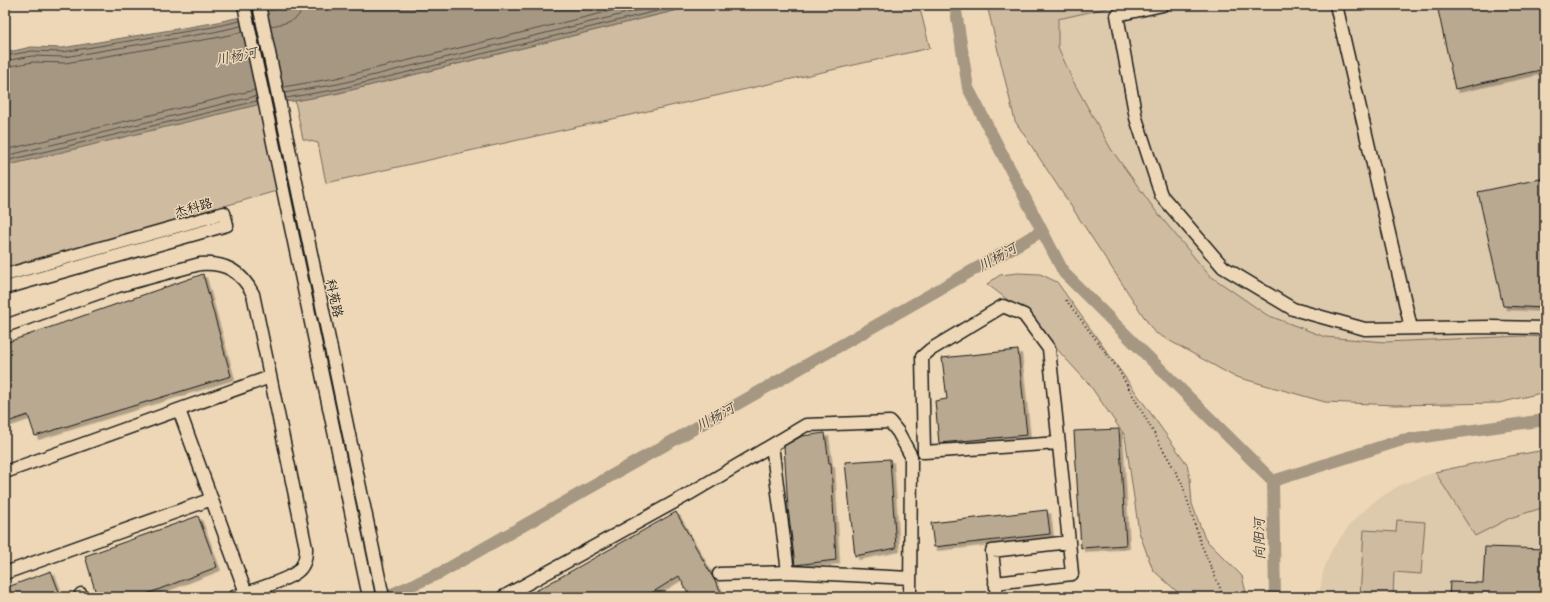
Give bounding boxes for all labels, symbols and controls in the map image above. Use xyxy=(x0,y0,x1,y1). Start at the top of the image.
water label: 川杨河 xyxy=(213,40,261,70)
street label: 杰科路 xyxy=(171,192,214,221)
water label: 川杨河 xyxy=(973,236,1022,276)
street label: 科苑路 xyxy=(322,277,349,319)
water label: 川杨河 xyxy=(691,396,740,436)
water label: 向阳河 xyxy=(1248,516,1269,560)

